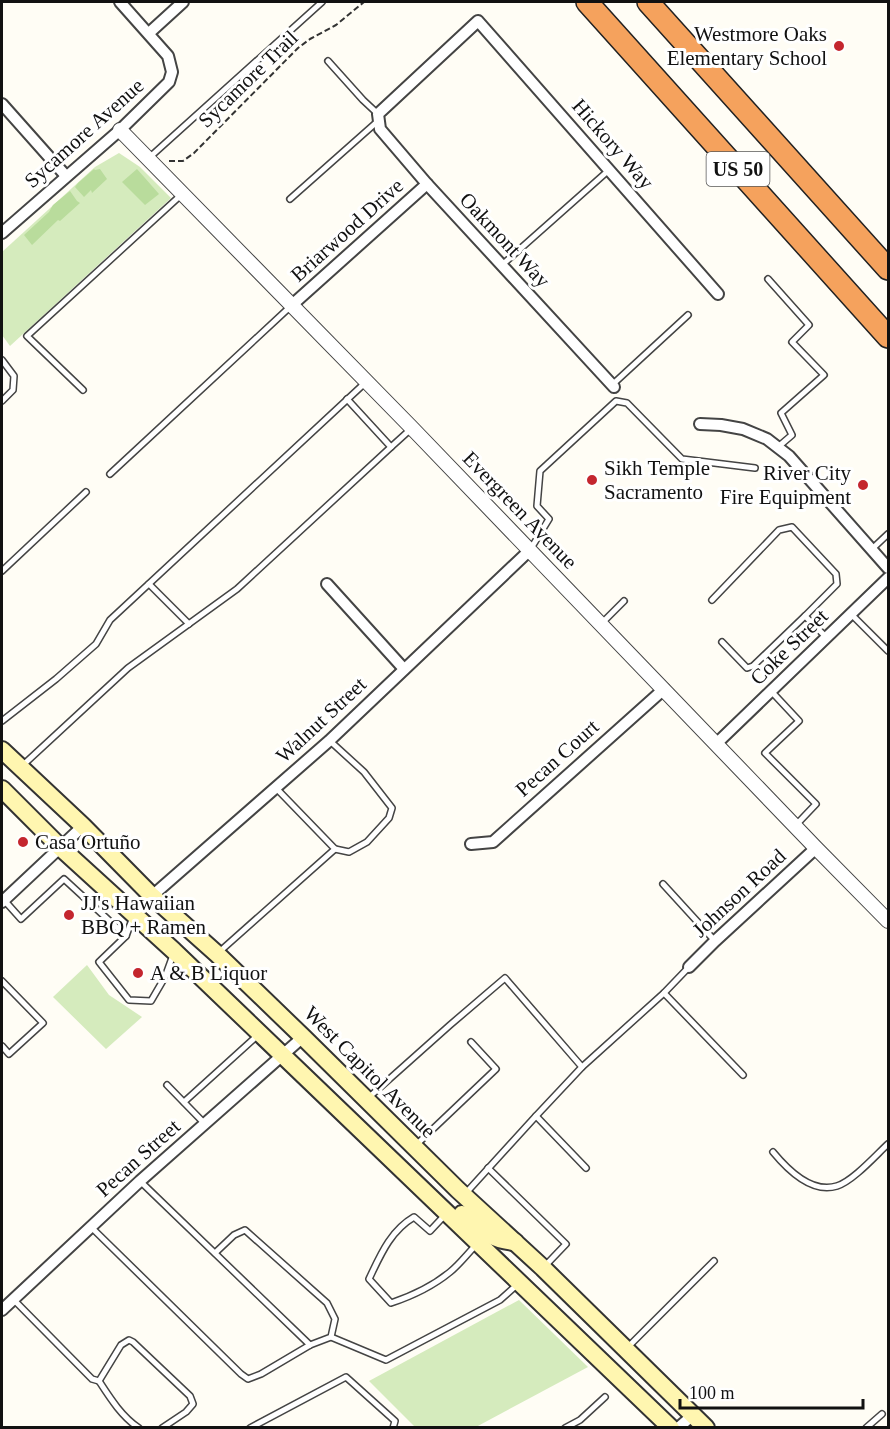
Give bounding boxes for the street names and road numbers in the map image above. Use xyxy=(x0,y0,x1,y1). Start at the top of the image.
street label: Sycamore Trail xyxy=(193,25,303,132)
street label: Sycamore Avenue xyxy=(20,73,148,193)
street label: Hickory Way xyxy=(567,94,659,194)
road number: US 50 xyxy=(706,152,770,186)
street label: Briarwood Drive xyxy=(286,173,408,287)
street label: Oakmont Way xyxy=(455,188,555,293)
street label: Evergreen Avenue xyxy=(458,446,582,574)
street label: Coke Street xyxy=(745,604,833,690)
street label: Walnut Street xyxy=(271,672,371,768)
street label: Pecan Court xyxy=(511,714,604,801)
street label: Johnson Road xyxy=(688,844,791,942)
street label: West Capitol Avenue xyxy=(299,1001,441,1143)
street label: Pecan Street xyxy=(91,1114,185,1202)

